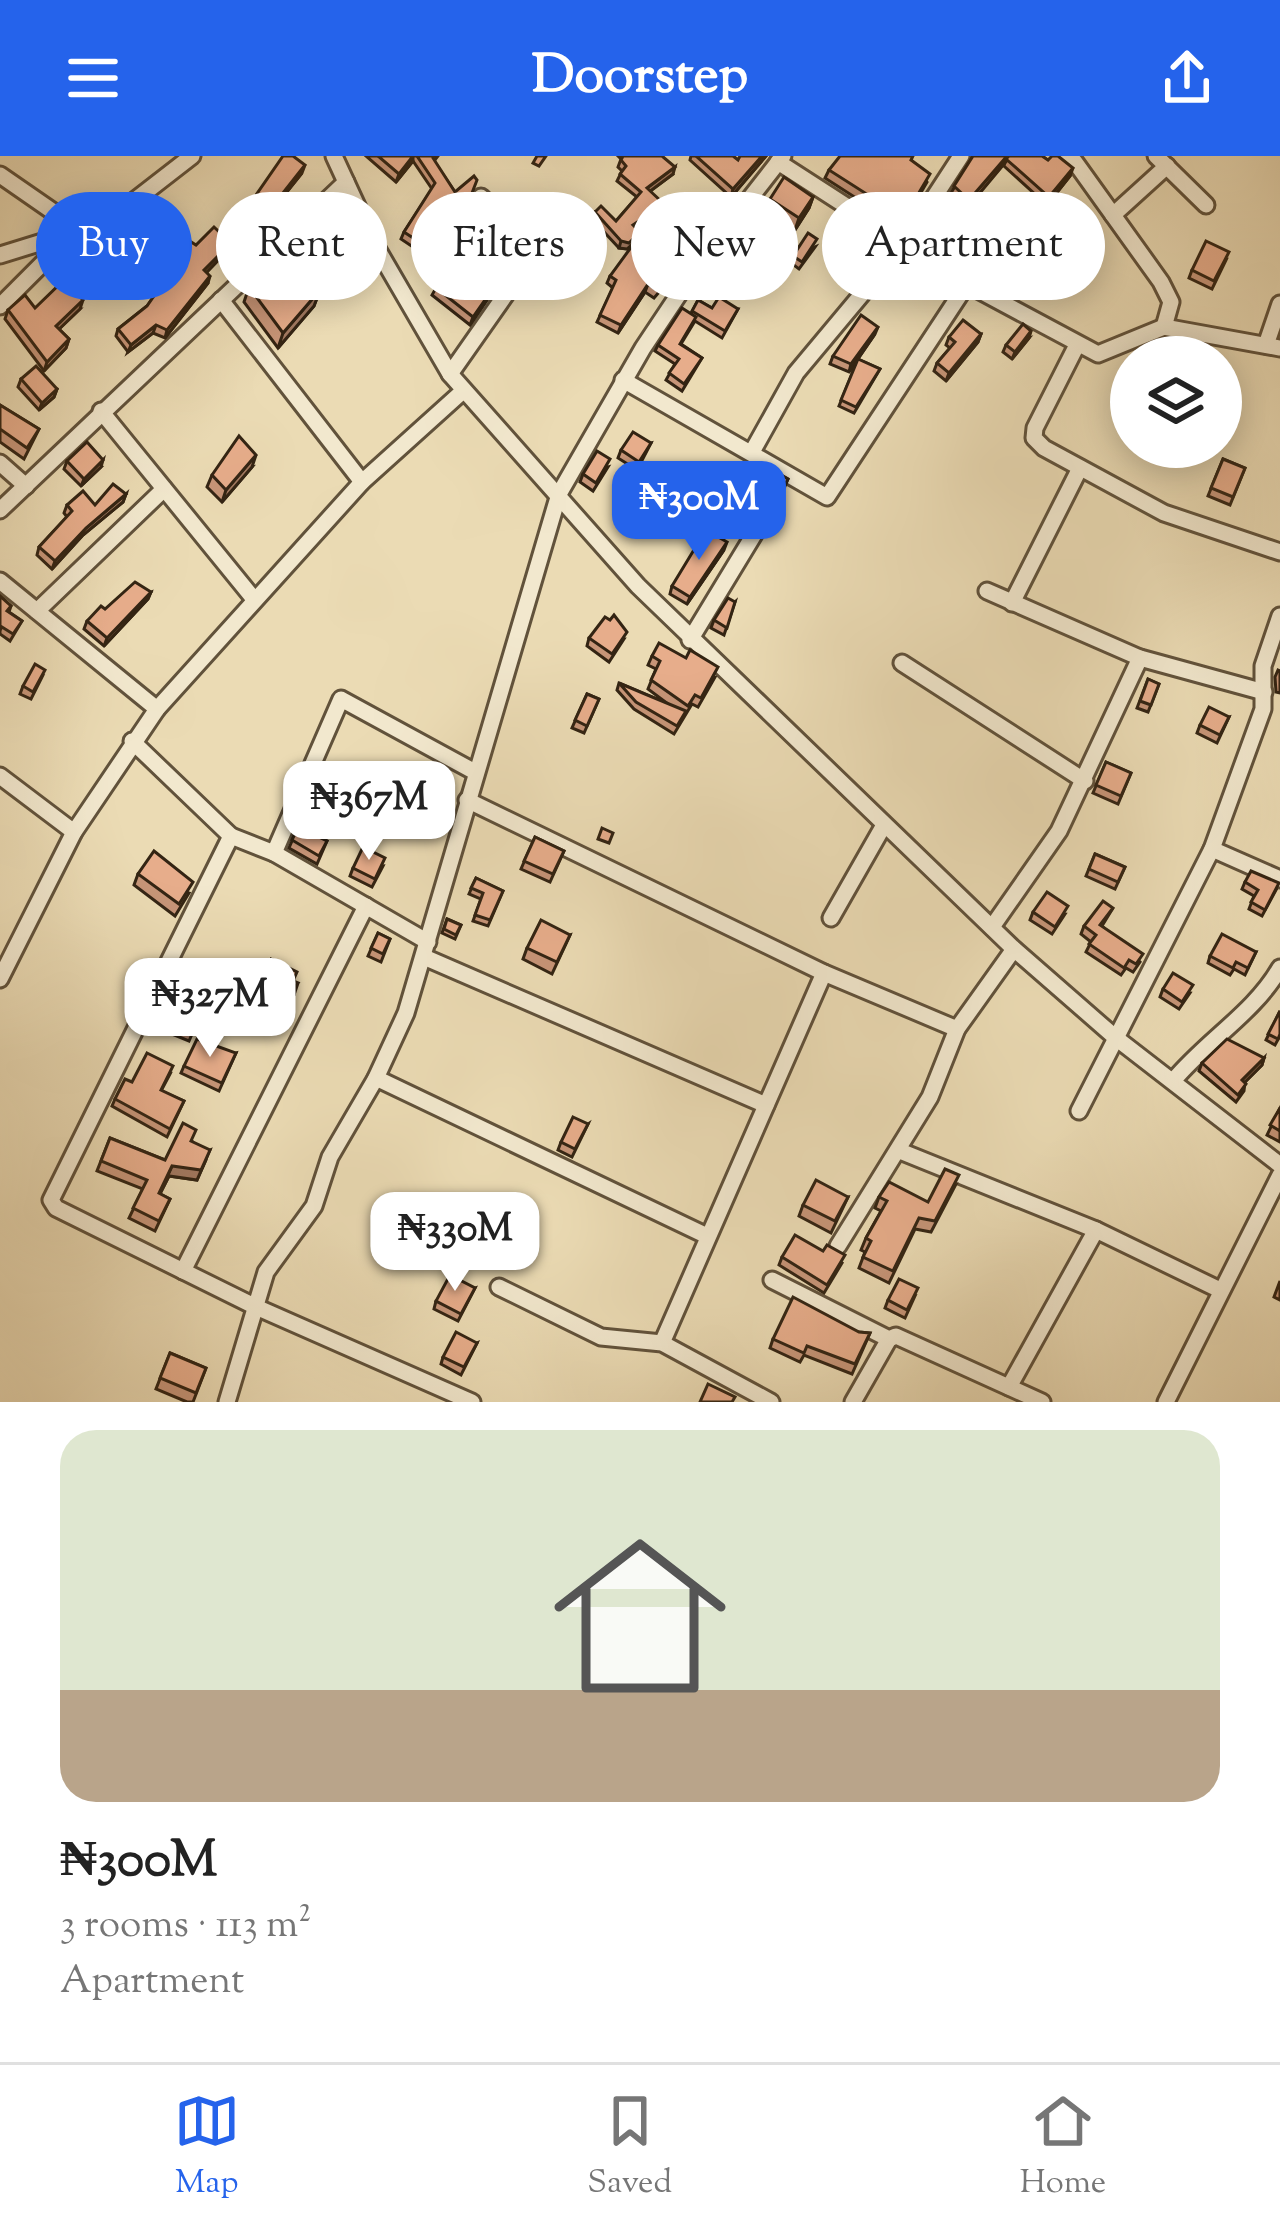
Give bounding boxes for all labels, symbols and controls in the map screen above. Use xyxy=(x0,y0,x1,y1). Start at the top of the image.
text: Doorstep xyxy=(532,39,748,117)
icon: menu xyxy=(60,45,126,111)
icon: share xyxy=(1154,45,1220,111)
chip: Buy xyxy=(36,192,192,300)
chip: Rent xyxy=(216,192,387,300)
chip: Filters xyxy=(411,192,607,300)
chip: New xyxy=(631,192,798,300)
chip: Apartment xyxy=(822,192,1105,300)
map controls xyxy=(1110,336,1242,468)
button: layers xyxy=(1110,336,1242,468)
pin: ₦300M xyxy=(615,461,783,563)
text: ₦300M xyxy=(639,472,759,528)
pin: ₦367M xyxy=(285,761,453,863)
text: ₦367M xyxy=(310,772,428,828)
pin: ₦327M xyxy=(126,958,294,1060)
text: ₦327M xyxy=(152,969,268,1025)
pin: ₦330M xyxy=(371,1192,539,1294)
text: ₦330M xyxy=(397,1203,513,1259)
icon: home xyxy=(532,1508,748,1724)
text: ₦300M xyxy=(60,1826,217,1899)
text: 3 rooms · 113 m² xyxy=(60,1899,311,1955)
text: Apartment xyxy=(60,1955,244,2011)
tab: Map xyxy=(174,2088,240,2208)
tab: Saved xyxy=(587,2088,672,2208)
tab: Home xyxy=(1020,2088,1106,2208)

